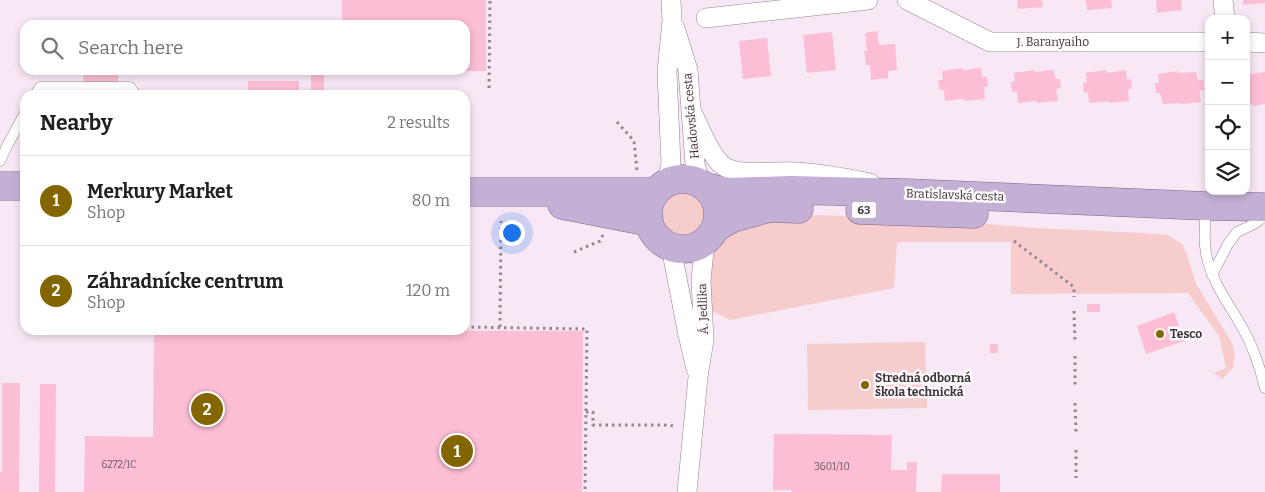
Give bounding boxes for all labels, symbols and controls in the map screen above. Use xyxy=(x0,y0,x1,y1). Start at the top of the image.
map controls xyxy=(1205,15,1250,195)
button: + xyxy=(1205,15,1250,60)
search box xyxy=(20,20,470,75)
icon: search xyxy=(38,34,66,62)
street label: J. Baranyaiho xyxy=(1016,35,1089,49)
text: Search here xyxy=(78,36,183,59)
button: − xyxy=(1205,60,1250,105)
street label: Hadovská cesta xyxy=(680,72,702,159)
button: locate xyxy=(1205,105,1250,150)
text: Nearby xyxy=(40,110,113,136)
text: 2 results xyxy=(387,113,450,132)
button: layers xyxy=(1205,150,1250,195)
text: Merkury Market xyxy=(87,180,233,203)
street label: Bratislavská cesta xyxy=(906,186,1005,204)
text: 1 xyxy=(53,191,59,210)
text: 80 m xyxy=(412,191,450,210)
road number: 63 xyxy=(852,202,876,218)
text: Shop xyxy=(87,203,125,222)
your location xyxy=(499,220,525,246)
text: Záhradnícke centrum xyxy=(87,270,283,293)
text: 2 xyxy=(51,281,61,300)
text: 120 m xyxy=(406,281,450,300)
street label: Á. Jedlika xyxy=(694,283,711,335)
text: Shop xyxy=(87,293,125,312)
place label: Tesco xyxy=(1170,327,1202,341)
marker: Tesco xyxy=(1154,328,1166,340)
place label: Stredná odborná škola technická xyxy=(875,371,971,399)
marker: Stredná odborná škola technická xyxy=(859,379,871,391)
pin: 2 xyxy=(191,390,223,428)
pin: 1 xyxy=(441,432,473,470)
house number: 6272/1C xyxy=(101,459,137,471)
house number: 3601/10 xyxy=(814,461,850,473)

